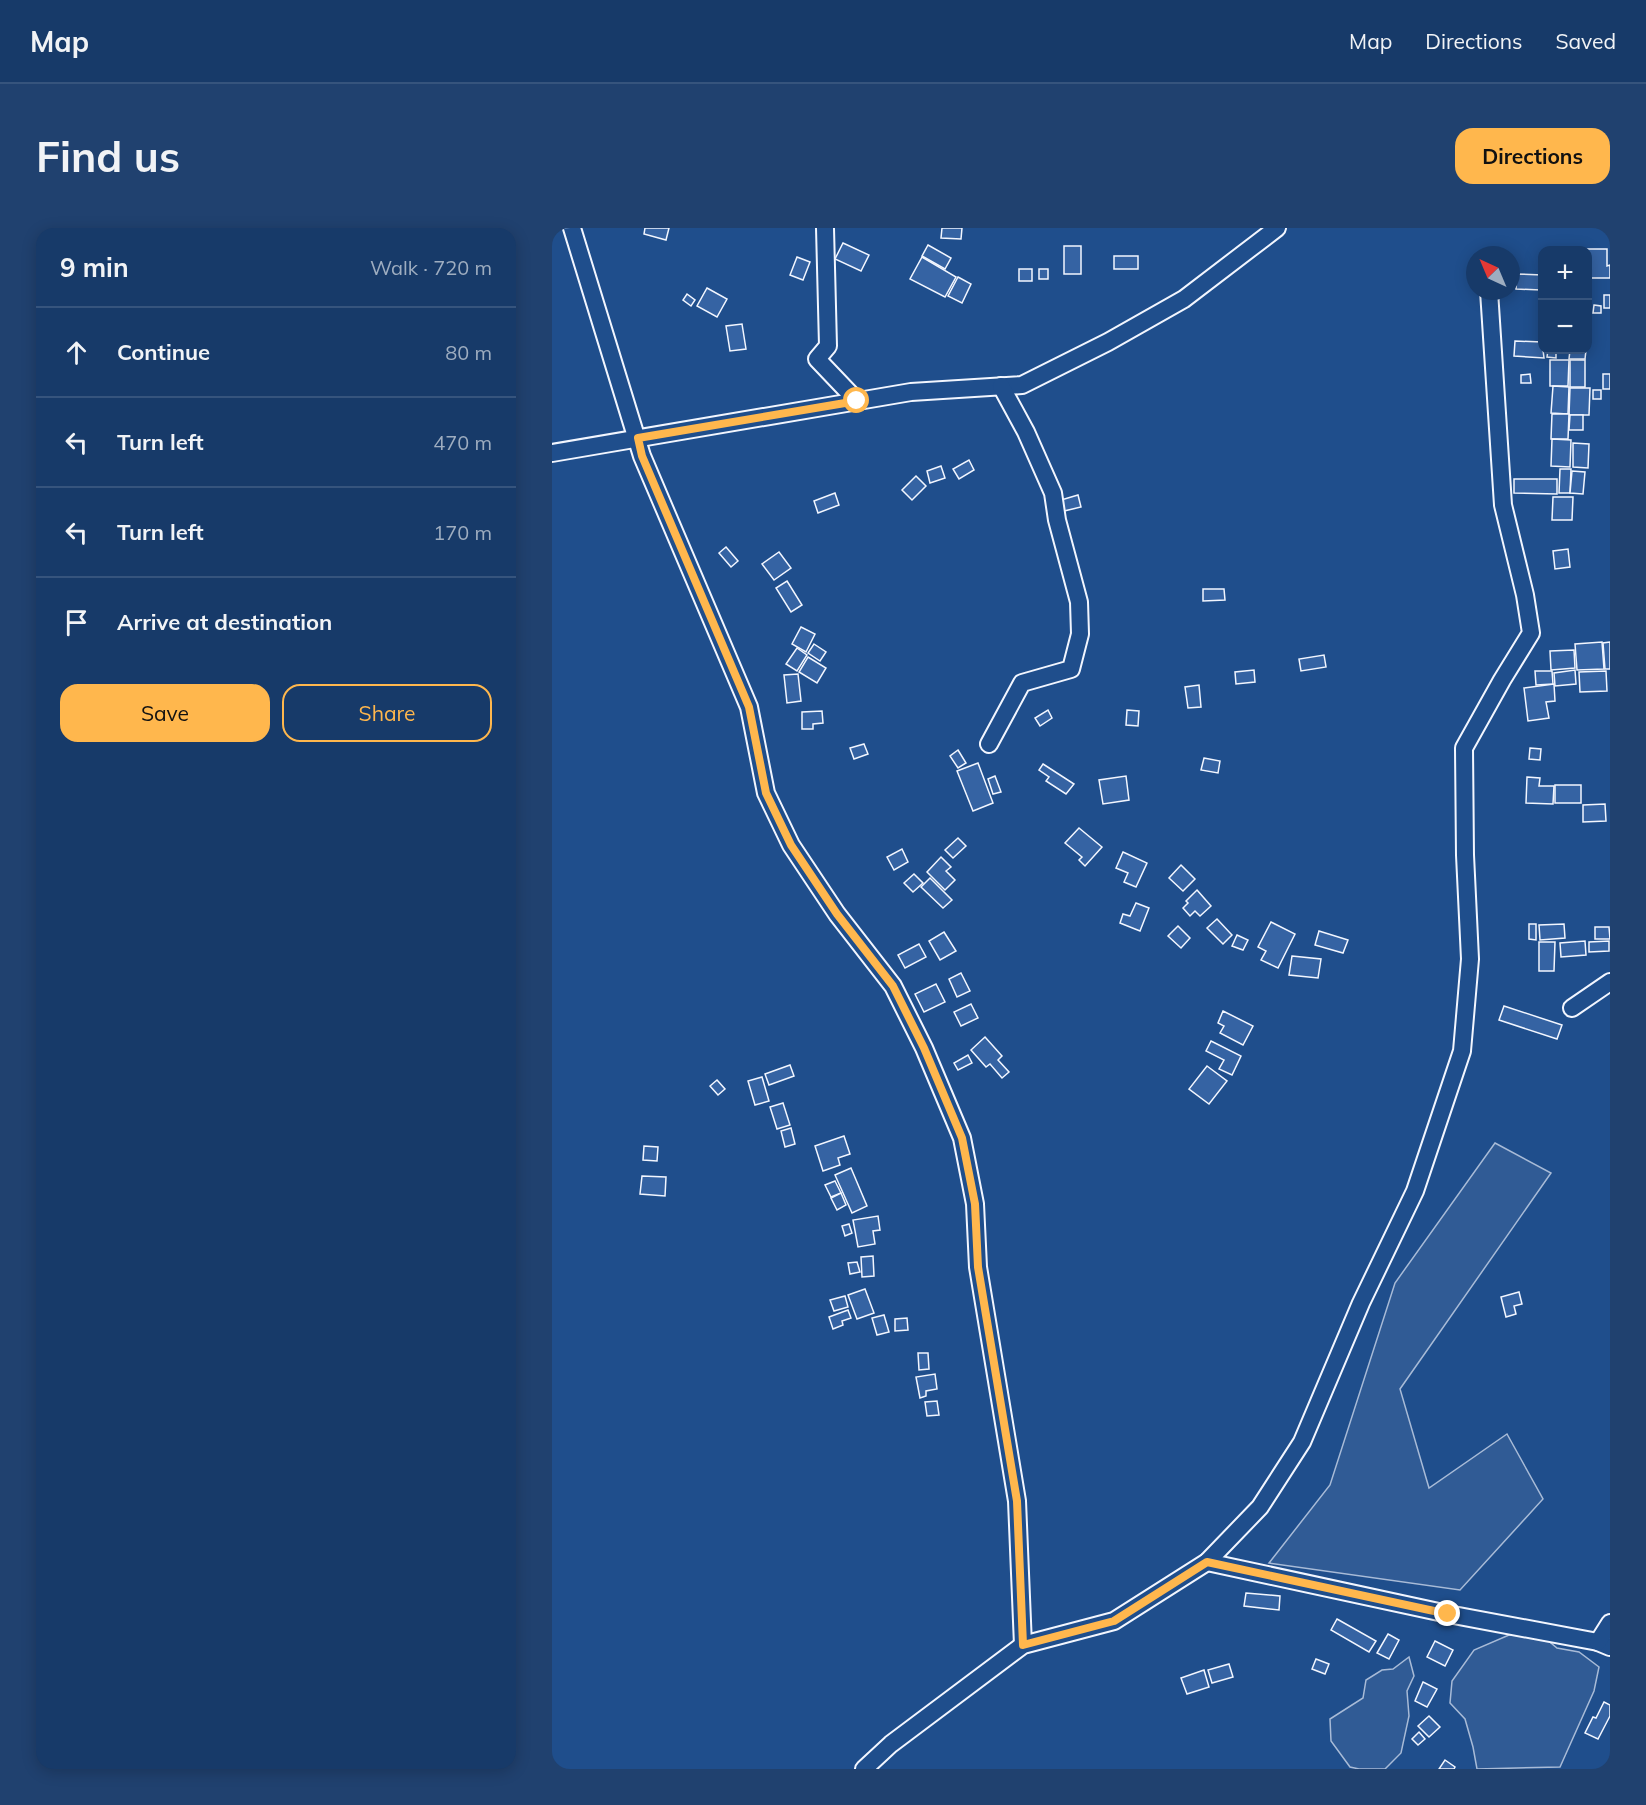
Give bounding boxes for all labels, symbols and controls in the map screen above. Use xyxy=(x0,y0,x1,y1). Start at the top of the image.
text: Map xyxy=(30,24,89,59)
text: Map xyxy=(1349,28,1392,54)
text: Directions xyxy=(1425,28,1522,54)
text: Saved xyxy=(1555,28,1616,54)
button: Directions xyxy=(1455,128,1610,184)
text: Find us xyxy=(36,130,180,183)
north arrow xyxy=(1466,246,1520,300)
map controls xyxy=(1538,246,1592,354)
button: + xyxy=(1538,246,1592,300)
text: 9 min xyxy=(60,251,129,284)
text: Walk · 720 m xyxy=(370,255,492,280)
button: − xyxy=(1538,300,1592,354)
icon: ahead xyxy=(60,336,93,369)
text: Continue xyxy=(117,338,210,366)
text: 80 m xyxy=(445,340,492,365)
route start xyxy=(843,387,869,413)
icon: left xyxy=(60,426,93,459)
text: Turn left xyxy=(117,428,204,456)
text: 470 m xyxy=(433,430,492,455)
icon: left xyxy=(60,516,93,549)
text: Turn left xyxy=(117,518,204,546)
text: 170 m xyxy=(433,520,492,545)
icon: arrive xyxy=(60,606,93,639)
text: Arrive at destination xyxy=(117,608,332,636)
button: Save xyxy=(60,684,270,742)
button: Share xyxy=(282,684,492,742)
route end xyxy=(1434,1600,1460,1626)

